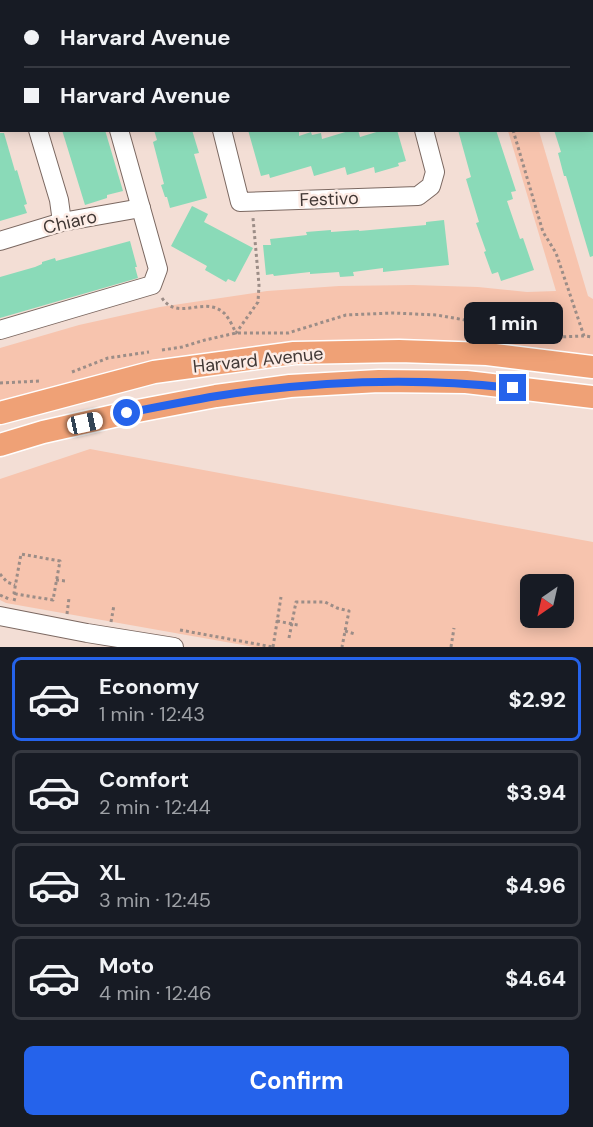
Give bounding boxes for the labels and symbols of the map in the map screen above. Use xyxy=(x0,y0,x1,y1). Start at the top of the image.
street label: Festivo xyxy=(299,186,359,212)
street label: Chiaro xyxy=(41,204,99,240)
callout: 1 min xyxy=(464,301,562,343)
street label: Harvard Avenue xyxy=(192,341,324,379)
route end xyxy=(499,374,526,401)
route start xyxy=(113,399,140,426)
car xyxy=(66,410,104,436)
north arrow xyxy=(520,574,574,628)

